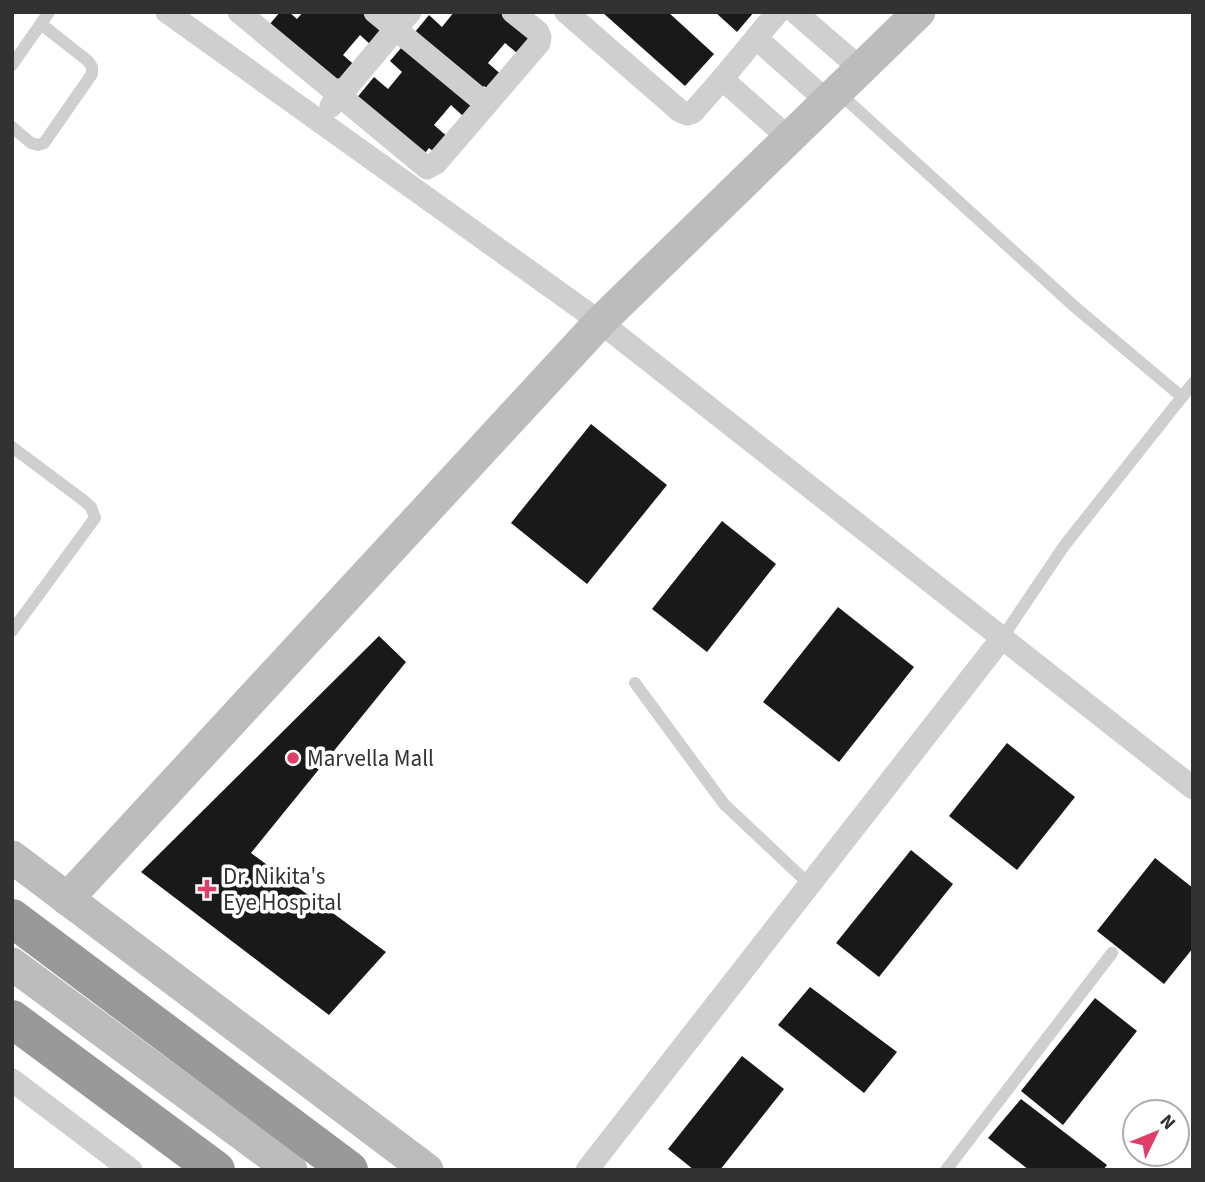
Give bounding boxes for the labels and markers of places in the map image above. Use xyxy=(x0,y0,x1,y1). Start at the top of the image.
place label: Marvella Mall xyxy=(307,742,434,775)
marker: Marvella Mall xyxy=(285,750,301,766)
place label: Dr. Nikita's Eye Hospital xyxy=(223,860,342,919)
marker: Dr. Nikita's Eye Hospital xyxy=(197,879,217,899)

